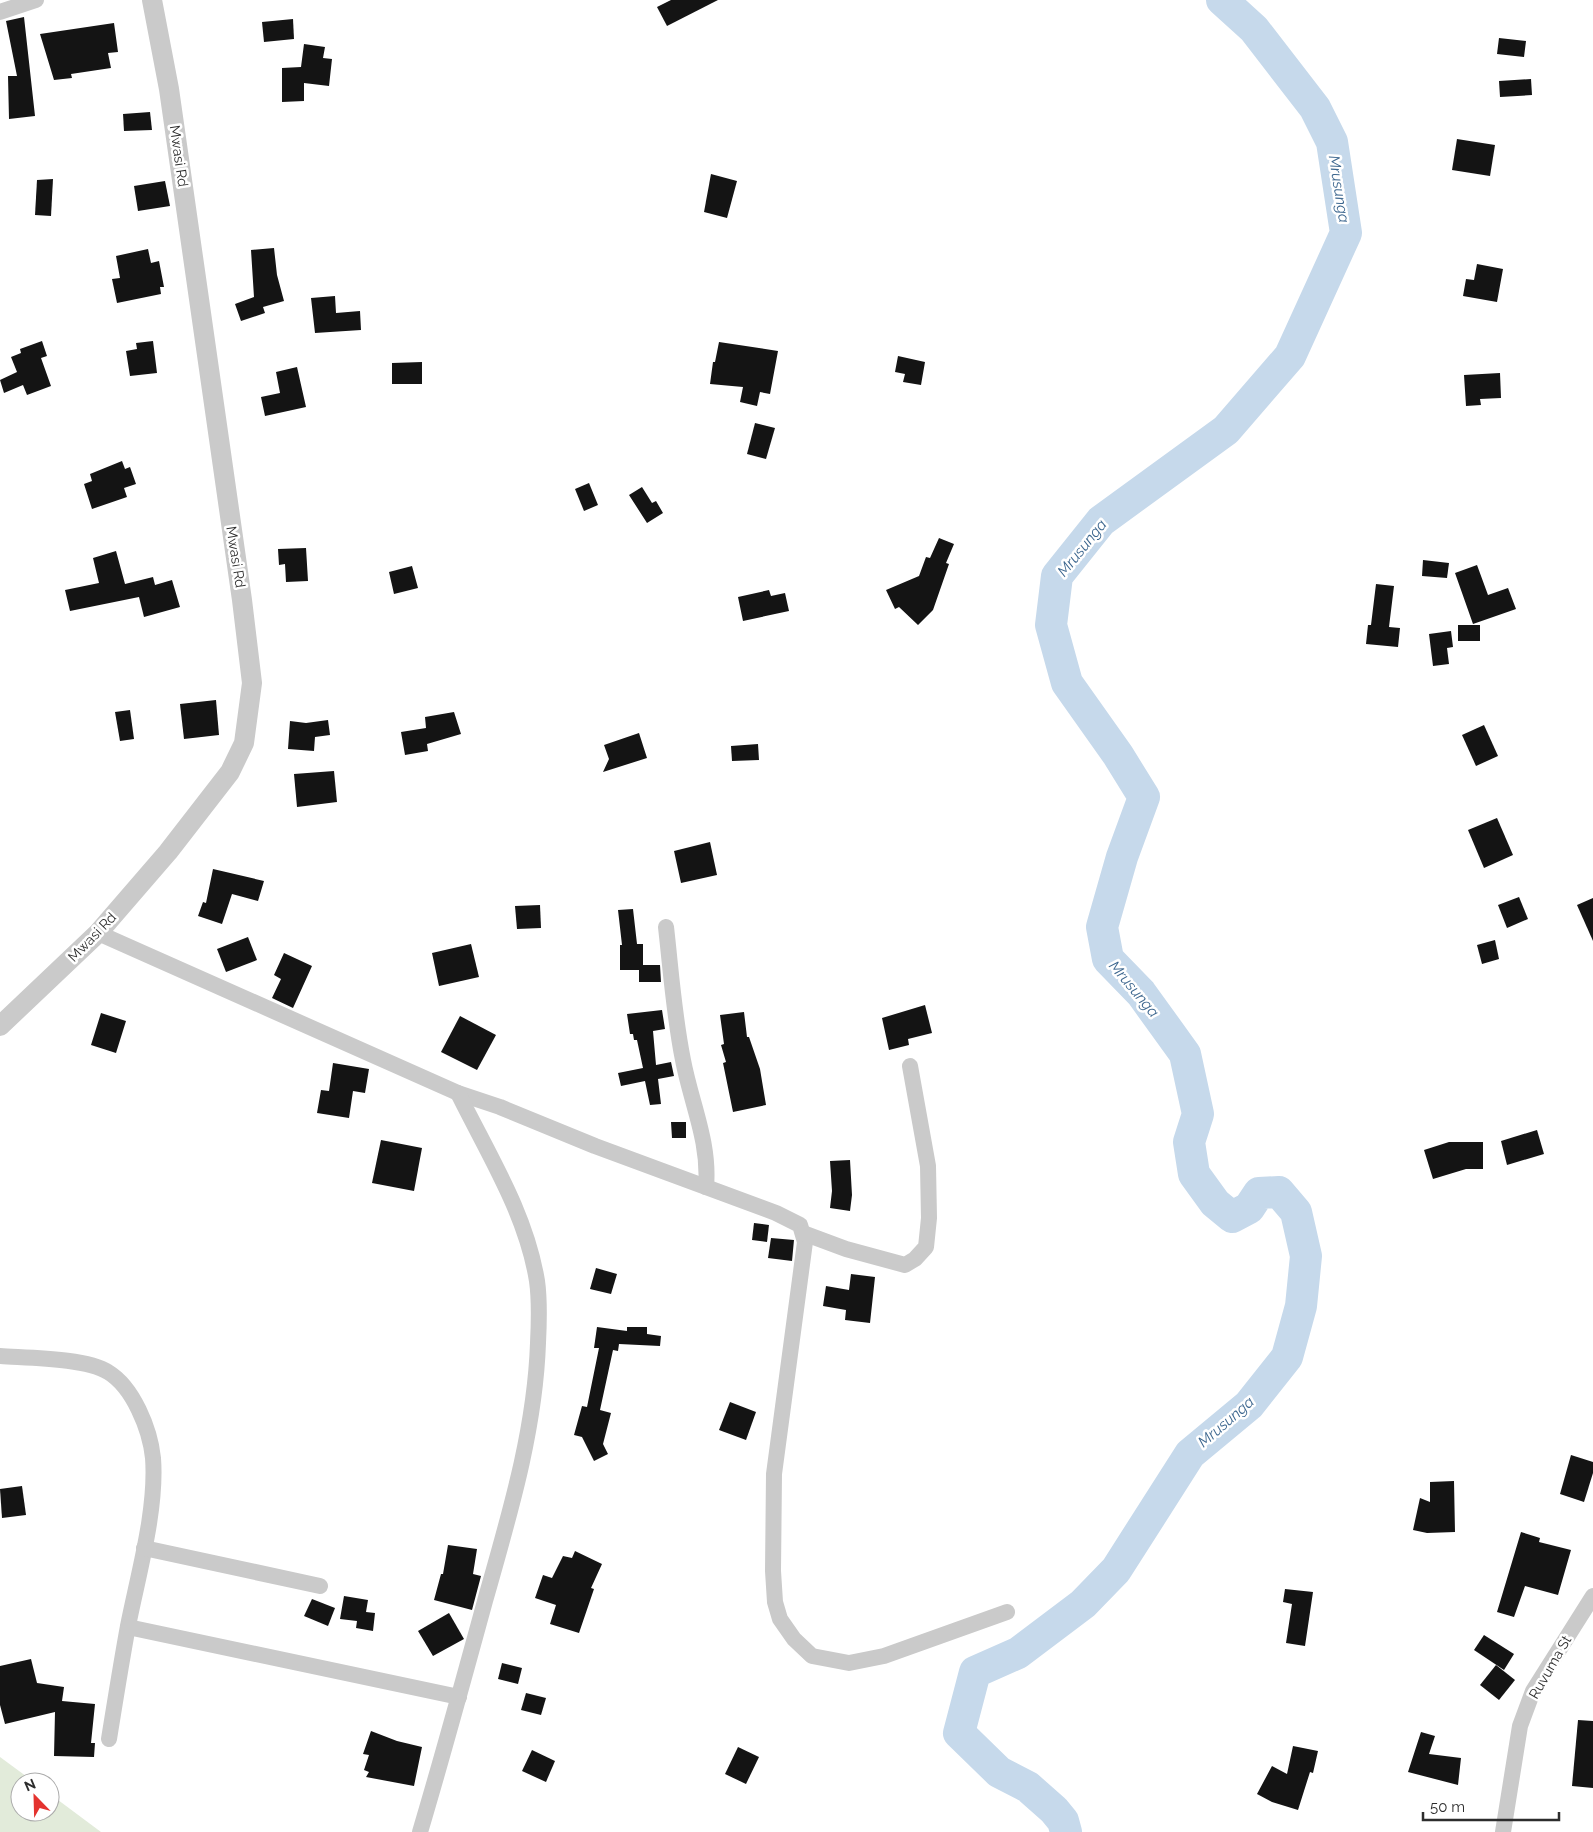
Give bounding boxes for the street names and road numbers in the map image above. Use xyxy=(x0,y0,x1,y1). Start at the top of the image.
street label: Mwasi Rd xyxy=(167,124,191,188)
street label: Mwasi Rd xyxy=(223,525,249,589)
street label: Mwasi Rd xyxy=(65,909,119,965)
street label: Ruvuma St xyxy=(1526,1632,1575,1701)

